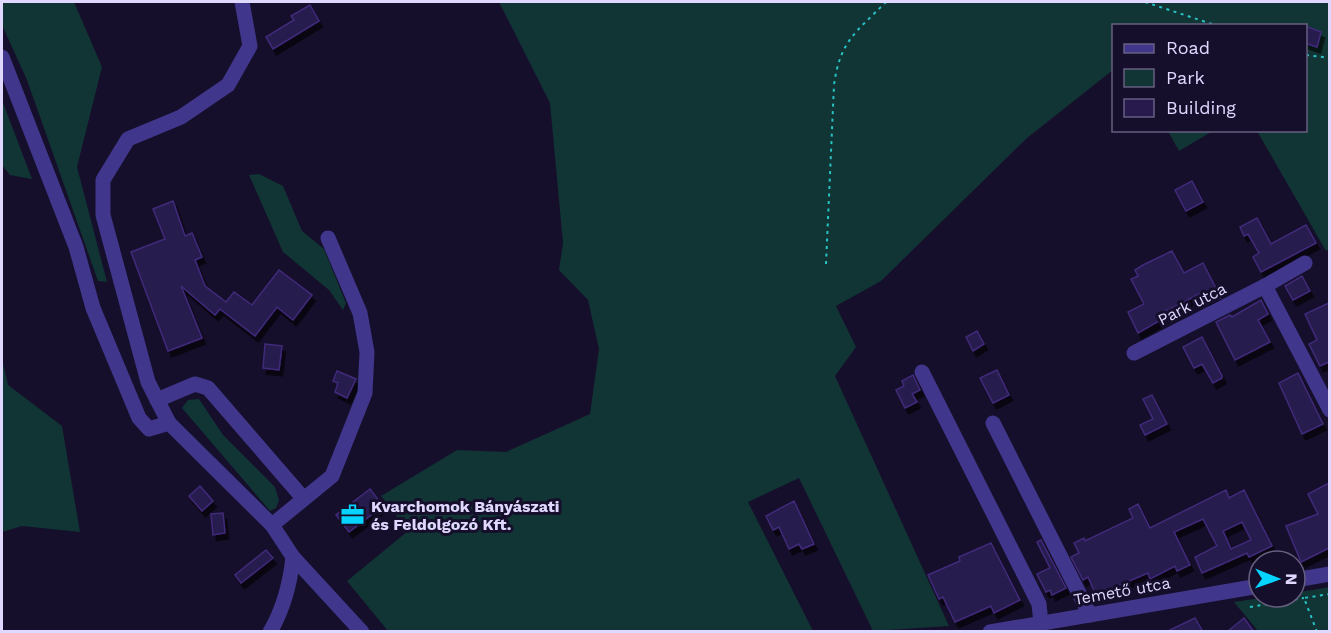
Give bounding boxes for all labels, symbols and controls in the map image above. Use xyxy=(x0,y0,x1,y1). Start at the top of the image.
legend xyxy=(1112,24,1307,132)
text: Road xyxy=(1166,37,1210,58)
text: Park xyxy=(1166,67,1205,88)
text: Building xyxy=(1166,97,1236,118)
street label: Park utca xyxy=(1155,279,1229,329)
place label: Kvarchomok Bányászati és Feldolgozó Kft. xyxy=(371,497,559,534)
office icon: Kvarchomok Bányászati és Feldolgozó Kft. xyxy=(340,502,366,528)
north arrow xyxy=(1247,549,1307,609)
street label: Temető utca xyxy=(1072,573,1172,609)
text: N xyxy=(1282,573,1301,585)

